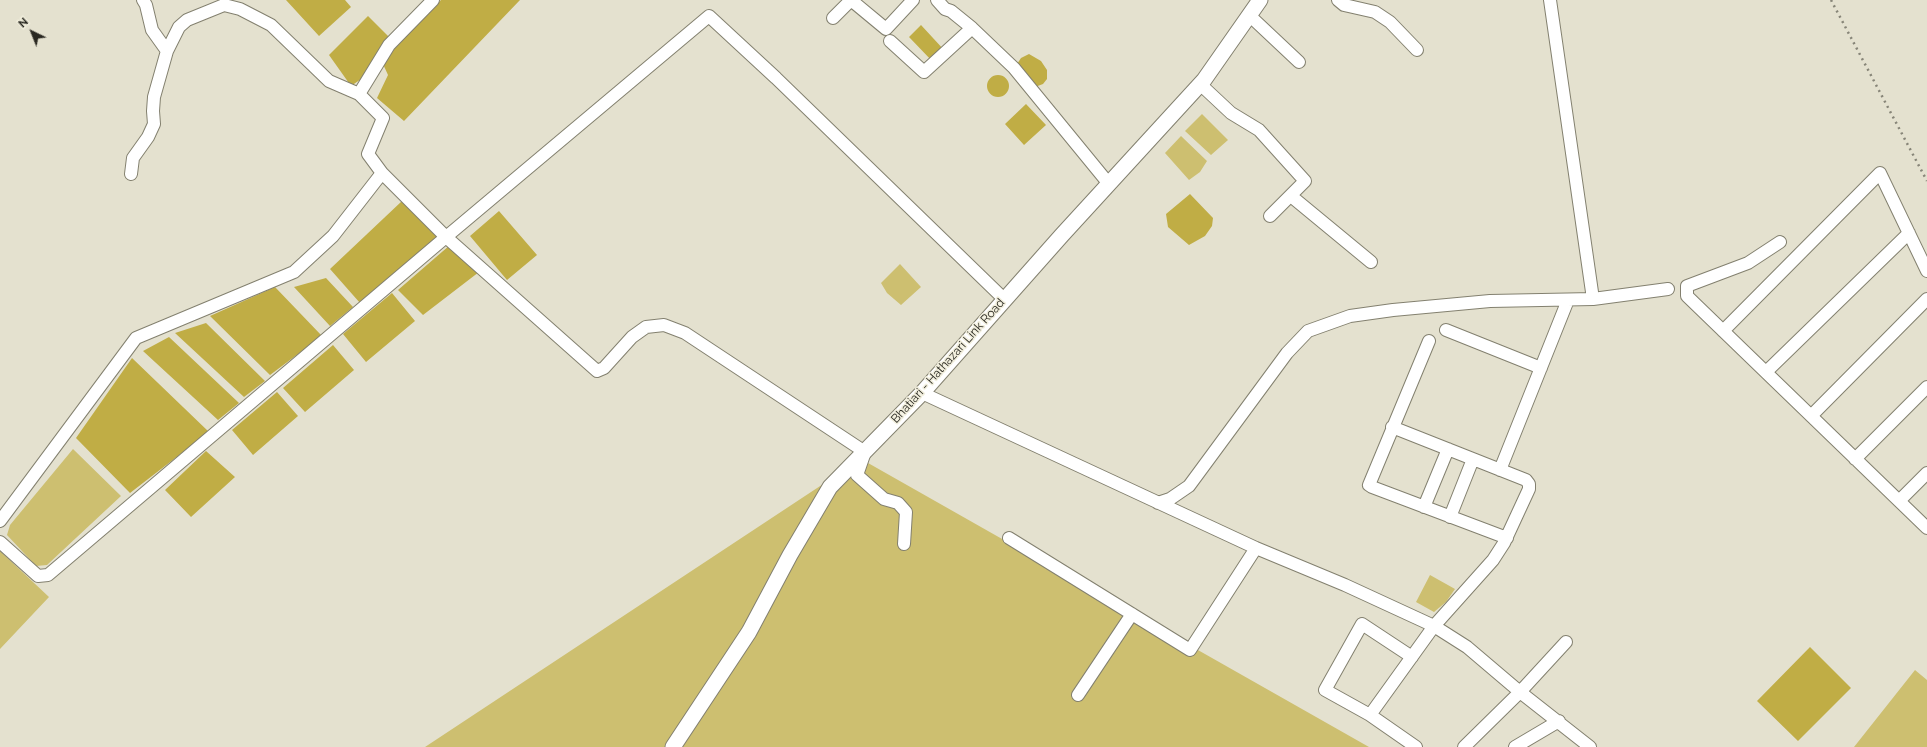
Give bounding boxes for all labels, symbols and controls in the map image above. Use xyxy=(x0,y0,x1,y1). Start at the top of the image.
north arrow xyxy=(12,12,52,52)
text: N xyxy=(16,15,31,30)
street label: Bhatiari - Hathazari Link Road xyxy=(888,296,1008,426)

